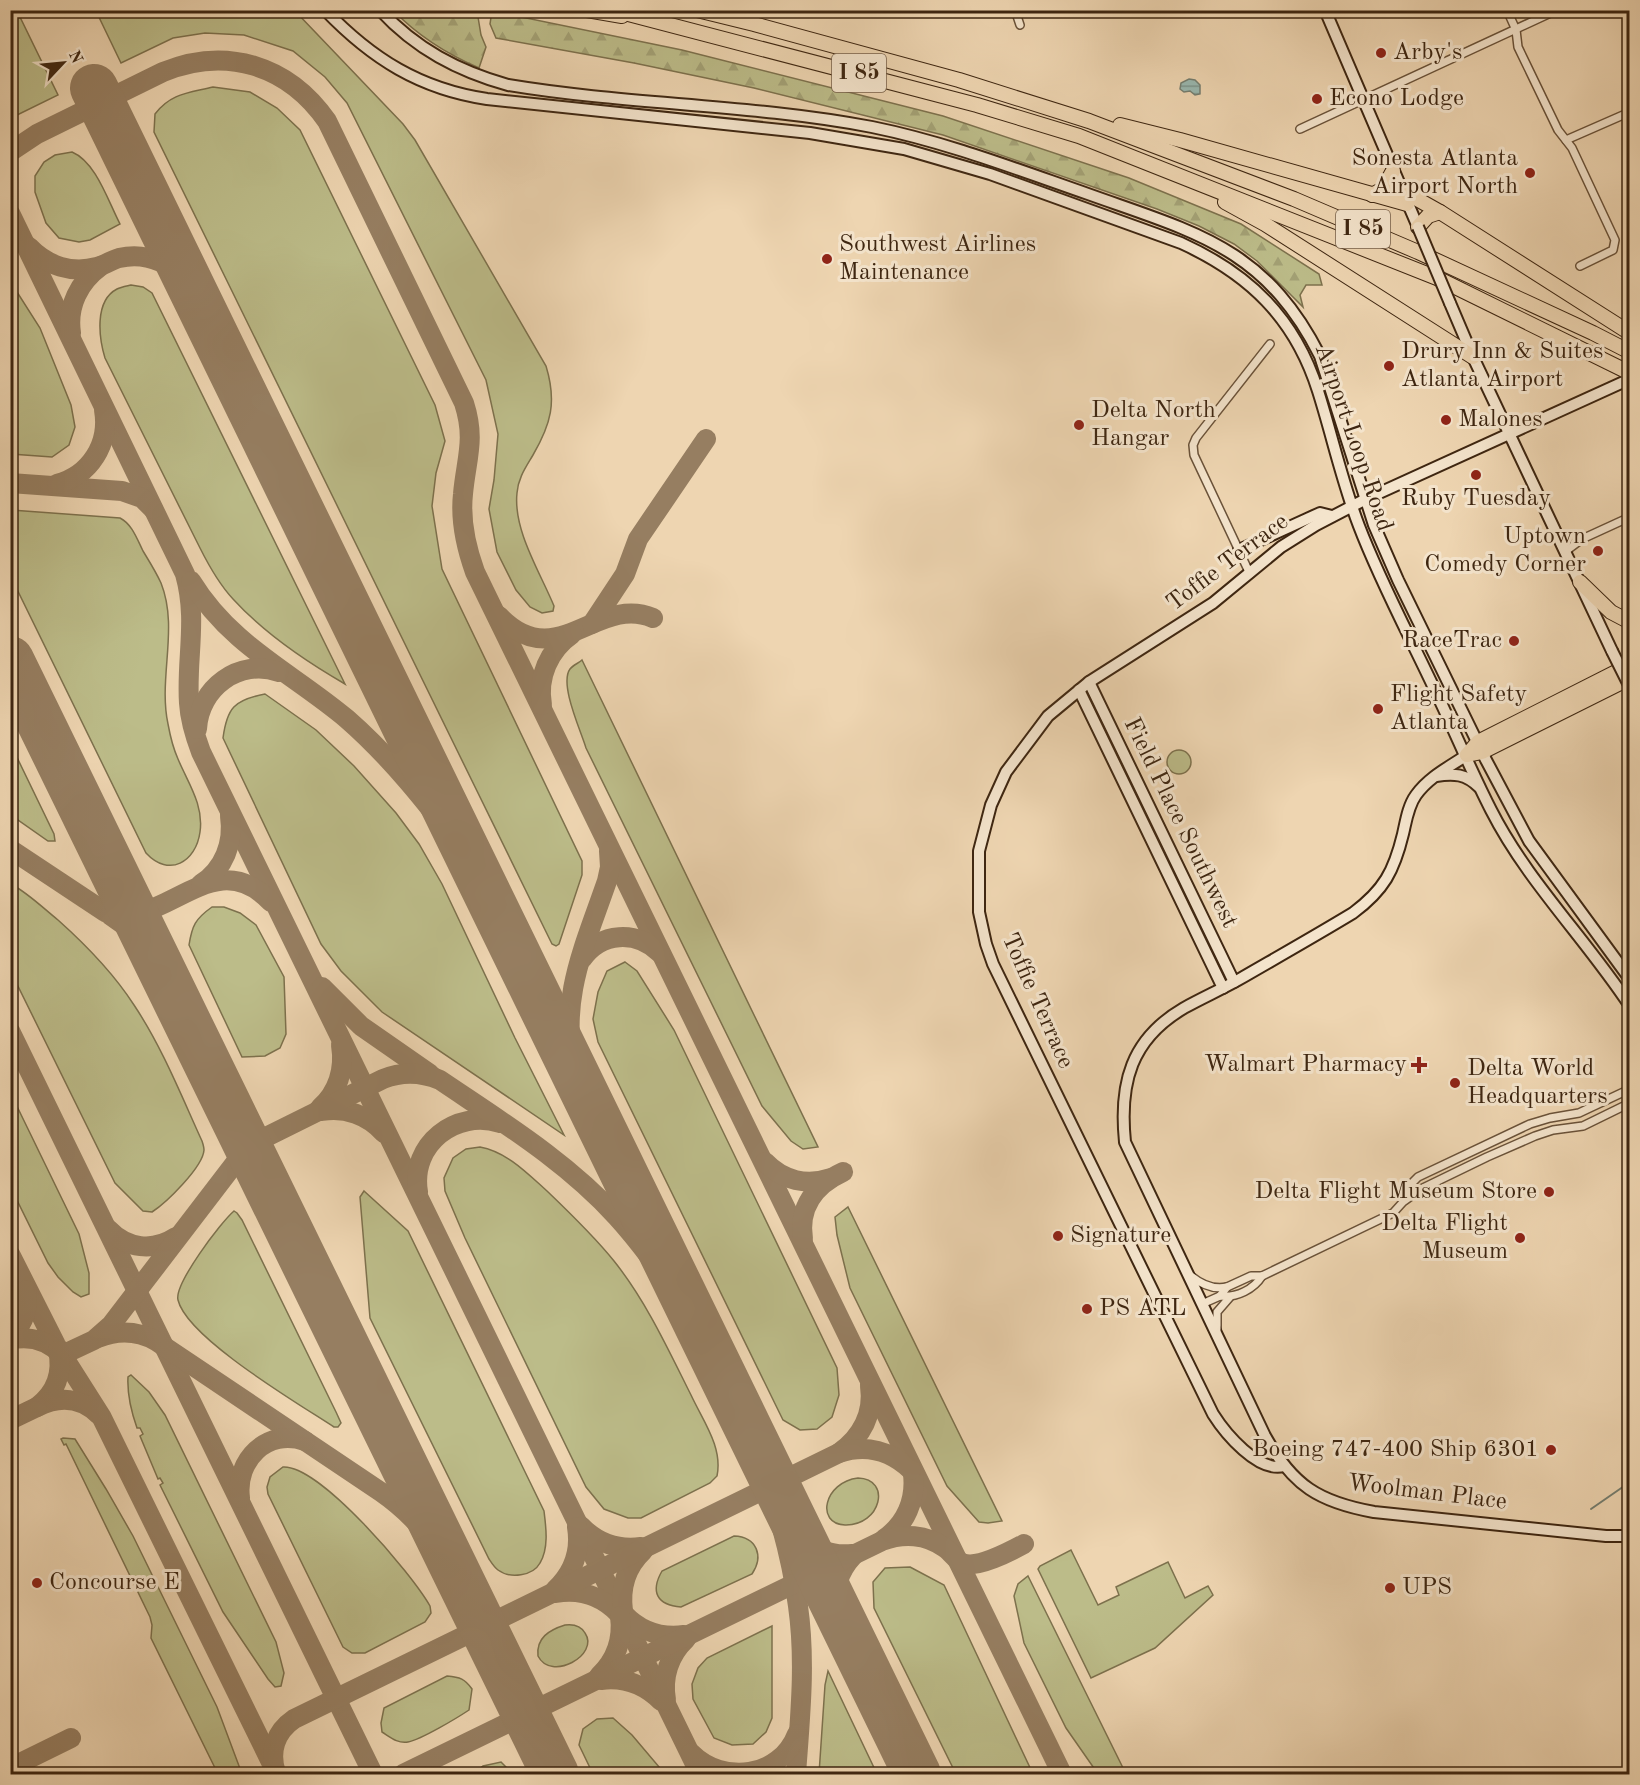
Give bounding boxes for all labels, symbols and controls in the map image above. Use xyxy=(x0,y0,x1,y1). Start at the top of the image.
north arrow xyxy=(33,33,93,93)
place label: Arby's xyxy=(1393,41,1462,65)
marker: Arby's xyxy=(1374,46,1388,60)
text: N xyxy=(65,48,85,67)
road number: I 85 xyxy=(832,54,886,92)
place label: Econo Lodge xyxy=(1329,87,1464,111)
marker: Econo Lodge xyxy=(1310,92,1324,106)
place label: Sonesta Atlanta Airport North xyxy=(1352,147,1518,199)
marker: Sonesta Atlanta Airport North xyxy=(1523,166,1537,180)
road number: I 85 xyxy=(1336,210,1390,248)
place label: Southwest Airlines Maintenance xyxy=(839,233,1036,285)
marker: Southwest Airlines Maintenance xyxy=(820,252,834,266)
place label: Drury Inn & Suites Atlanta Airport xyxy=(1401,340,1603,392)
street label: Airport Loop Road xyxy=(1310,341,1396,535)
marker: Drury Inn & Suites Atlanta Airport xyxy=(1382,359,1396,373)
place label: Delta North Hangar xyxy=(1091,399,1216,451)
place label: Malones xyxy=(1458,408,1543,432)
marker: Malones xyxy=(1439,413,1453,427)
marker: Delta North Hangar xyxy=(1072,418,1086,432)
marker: Ruby Tuesday xyxy=(1469,468,1483,482)
place label: Ruby Tuesday xyxy=(1401,487,1551,511)
street label: Toffie Terrace xyxy=(1163,510,1293,616)
place label: Uptown Comedy Corner xyxy=(1424,525,1586,577)
marker: Uptown Comedy Corner xyxy=(1591,544,1605,558)
place label: RaceTrac xyxy=(1402,629,1502,653)
marker: RaceTrac xyxy=(1507,634,1521,648)
place label: Flight Safety Atlanta xyxy=(1390,683,1527,735)
marker: Flight Safety Atlanta xyxy=(1371,702,1385,716)
street label: Field Place Southwest xyxy=(1119,714,1241,932)
street label: Toffie Terrace xyxy=(996,930,1078,1072)
place label: Walmart Pharmacy xyxy=(1204,1053,1407,1077)
place label: Delta World Headquarters xyxy=(1467,1057,1608,1109)
marker: Walmart Pharmacy xyxy=(1412,1058,1426,1072)
marker: Delta World Headquarters xyxy=(1448,1076,1462,1090)
place label: Delta Flight Museum Store xyxy=(1254,1180,1537,1204)
marker: Delta Flight Museum Store xyxy=(1542,1185,1556,1199)
place label: Delta Flight Museum xyxy=(1381,1212,1508,1264)
place label: Signature xyxy=(1070,1224,1171,1248)
marker: Signature xyxy=(1051,1229,1065,1243)
marker: Delta Flight Museum xyxy=(1513,1231,1527,1245)
place label: PS ATL xyxy=(1099,1297,1186,1321)
marker: PS ATL xyxy=(1080,1302,1094,1316)
place label: Boeing 747-400 Ship 6301 xyxy=(1252,1438,1539,1462)
marker: Boeing 747-400 Ship 6301 xyxy=(1544,1443,1558,1457)
street label: Woolman Place xyxy=(1346,1471,1508,1515)
place label: Concourse E xyxy=(49,1571,180,1595)
marker: Concourse E xyxy=(30,1576,44,1590)
place label: UPS xyxy=(1402,1576,1452,1600)
marker: UPS xyxy=(1383,1581,1397,1595)

